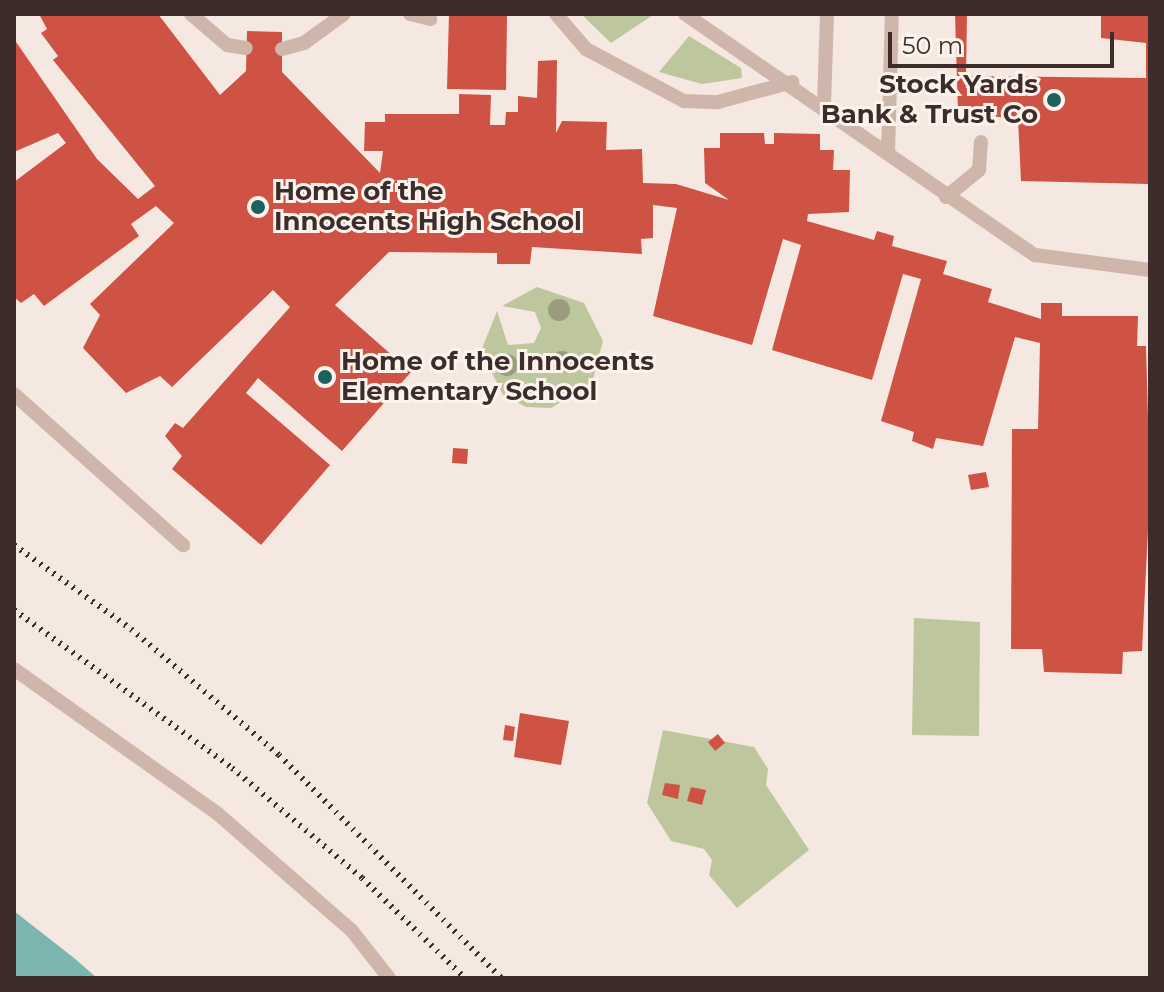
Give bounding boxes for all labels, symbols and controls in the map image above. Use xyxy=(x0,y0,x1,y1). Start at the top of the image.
scale bar xyxy=(892,16,1118,66)
text: 50 m xyxy=(902,31,963,60)
place label: Stock Yards Bank & Trust Co xyxy=(821,69,1038,130)
marker: Stock Yards Bank & Trust Co xyxy=(1045,91,1063,109)
place label: Home of the Innocents High School xyxy=(274,176,582,238)
marker: Home of the Innocents High School xyxy=(249,198,267,216)
place label: Home of the Innocents Elementary School xyxy=(341,346,654,408)
marker: Home of the Innocents Elementary School xyxy=(316,368,334,386)

